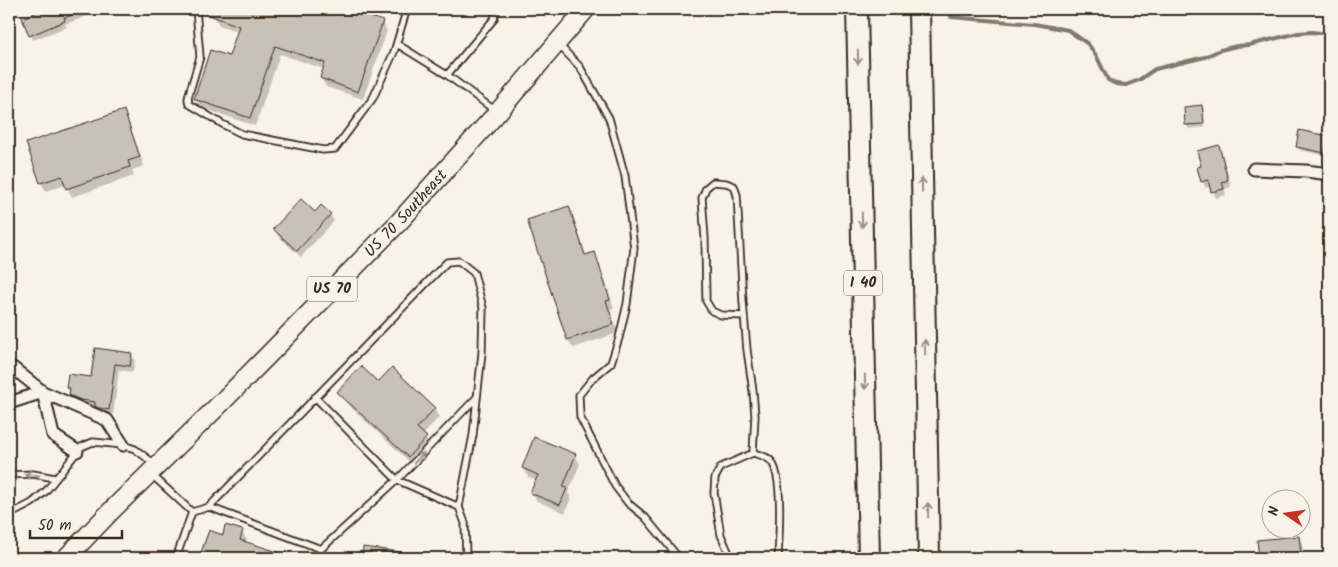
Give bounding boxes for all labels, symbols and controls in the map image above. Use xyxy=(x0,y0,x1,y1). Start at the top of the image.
one-way arrow xyxy=(854,49,863,65)
street label: US 70 Southeast xyxy=(358,163,454,263)
one-way arrow xyxy=(917,177,927,193)
one-way arrow xyxy=(857,212,867,228)
road number: I 40 xyxy=(844,270,882,296)
road number: US 70 xyxy=(307,276,357,302)
one-way arrow xyxy=(920,339,930,356)
one-way arrow xyxy=(860,374,870,390)
one-way arrow xyxy=(413,451,425,464)
one-way arrow xyxy=(24,470,40,480)
north arrow xyxy=(1260,490,1310,540)
one-way arrow xyxy=(924,502,933,518)
text: N xyxy=(1263,504,1286,518)
scale bar xyxy=(30,507,122,539)
text: 50 m xyxy=(38,514,72,538)

